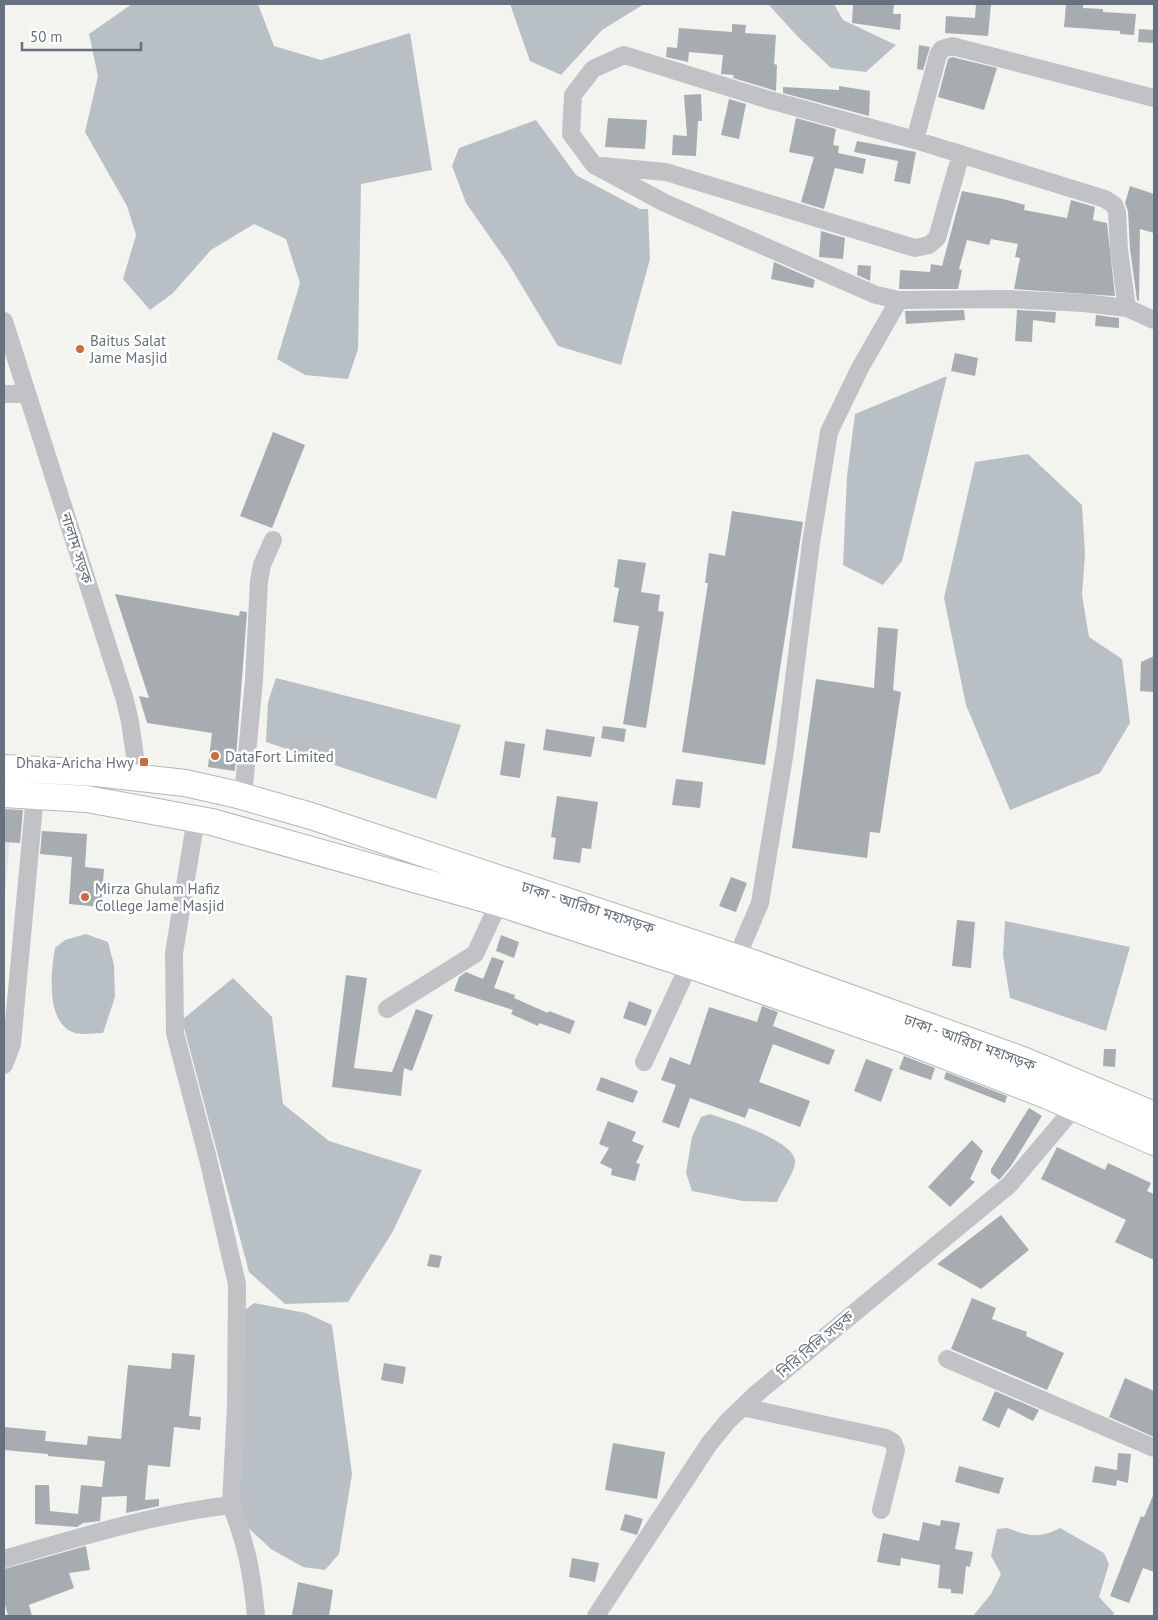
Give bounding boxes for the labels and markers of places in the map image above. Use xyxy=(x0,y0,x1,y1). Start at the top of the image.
place label: Baitus Salat Jame Masjid xyxy=(89,331,167,367)
marker: Baitus Salat Jame Masjid xyxy=(74,343,86,355)
place label: DataFort Limited xyxy=(225,747,334,766)
marker: DataFort Limited xyxy=(209,750,221,762)
place label: Dhaka-Aricha Hwy xyxy=(16,753,134,772)
marker: Dhaka-Aricha Hwy xyxy=(138,756,150,768)
place label: Mirza Ghulam Hafiz College Jame Masjid xyxy=(95,879,224,915)
marker: Mirza Ghulam Hafiz College Jame Masjid xyxy=(79,891,91,903)

